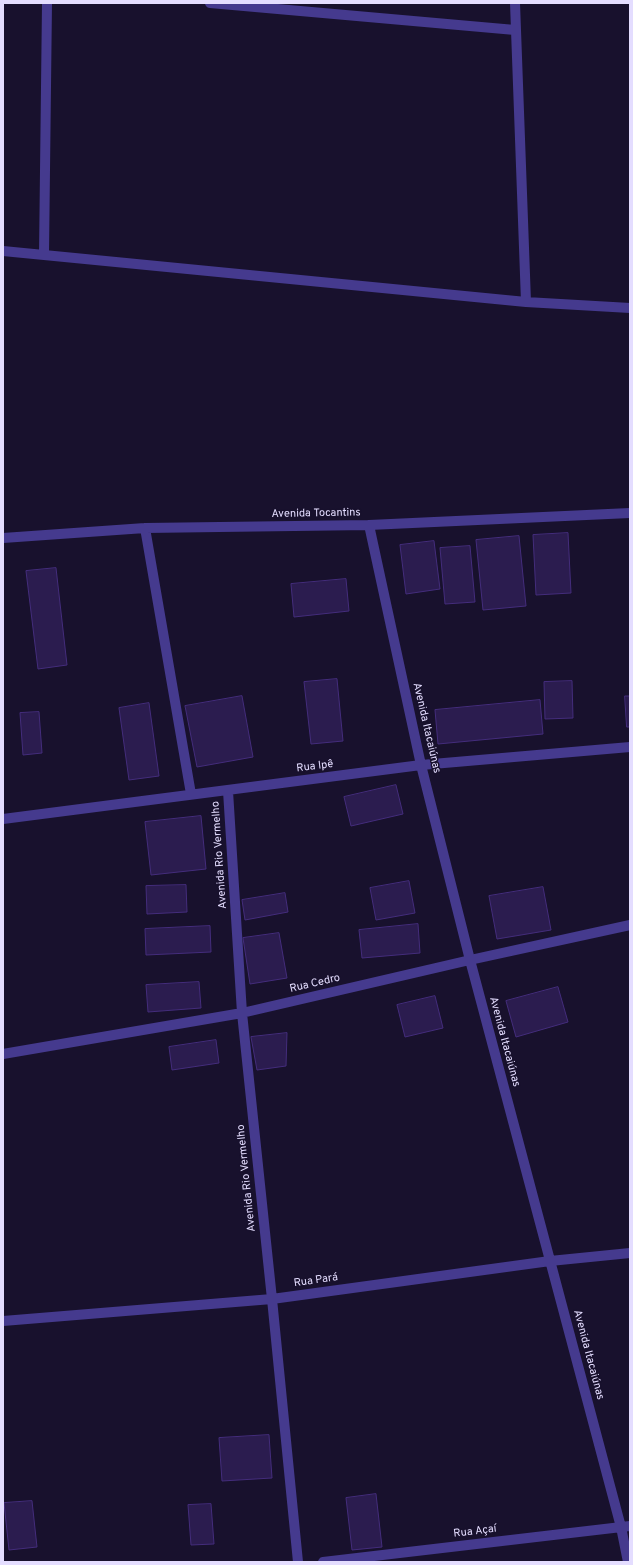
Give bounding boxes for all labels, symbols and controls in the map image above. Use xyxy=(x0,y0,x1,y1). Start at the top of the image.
street label: Avenida Tocantins xyxy=(271,507,361,521)
street label: Avenida Itacaiúnas xyxy=(409,681,443,775)
street label: Rua Ipê xyxy=(296,758,334,776)
street label: Avenida Rio Vermelho xyxy=(210,801,230,909)
street label: Rua Cedro xyxy=(288,972,342,996)
street label: Avenida Itacaiúnas xyxy=(486,996,522,1088)
street label: Avenida Rio Vermelho xyxy=(235,1124,259,1232)
street label: Rua Pará xyxy=(293,1271,339,1291)
street label: Avenida Itacaiúnas xyxy=(570,1309,606,1401)
street label: Rua Açaí xyxy=(453,1523,497,1541)

